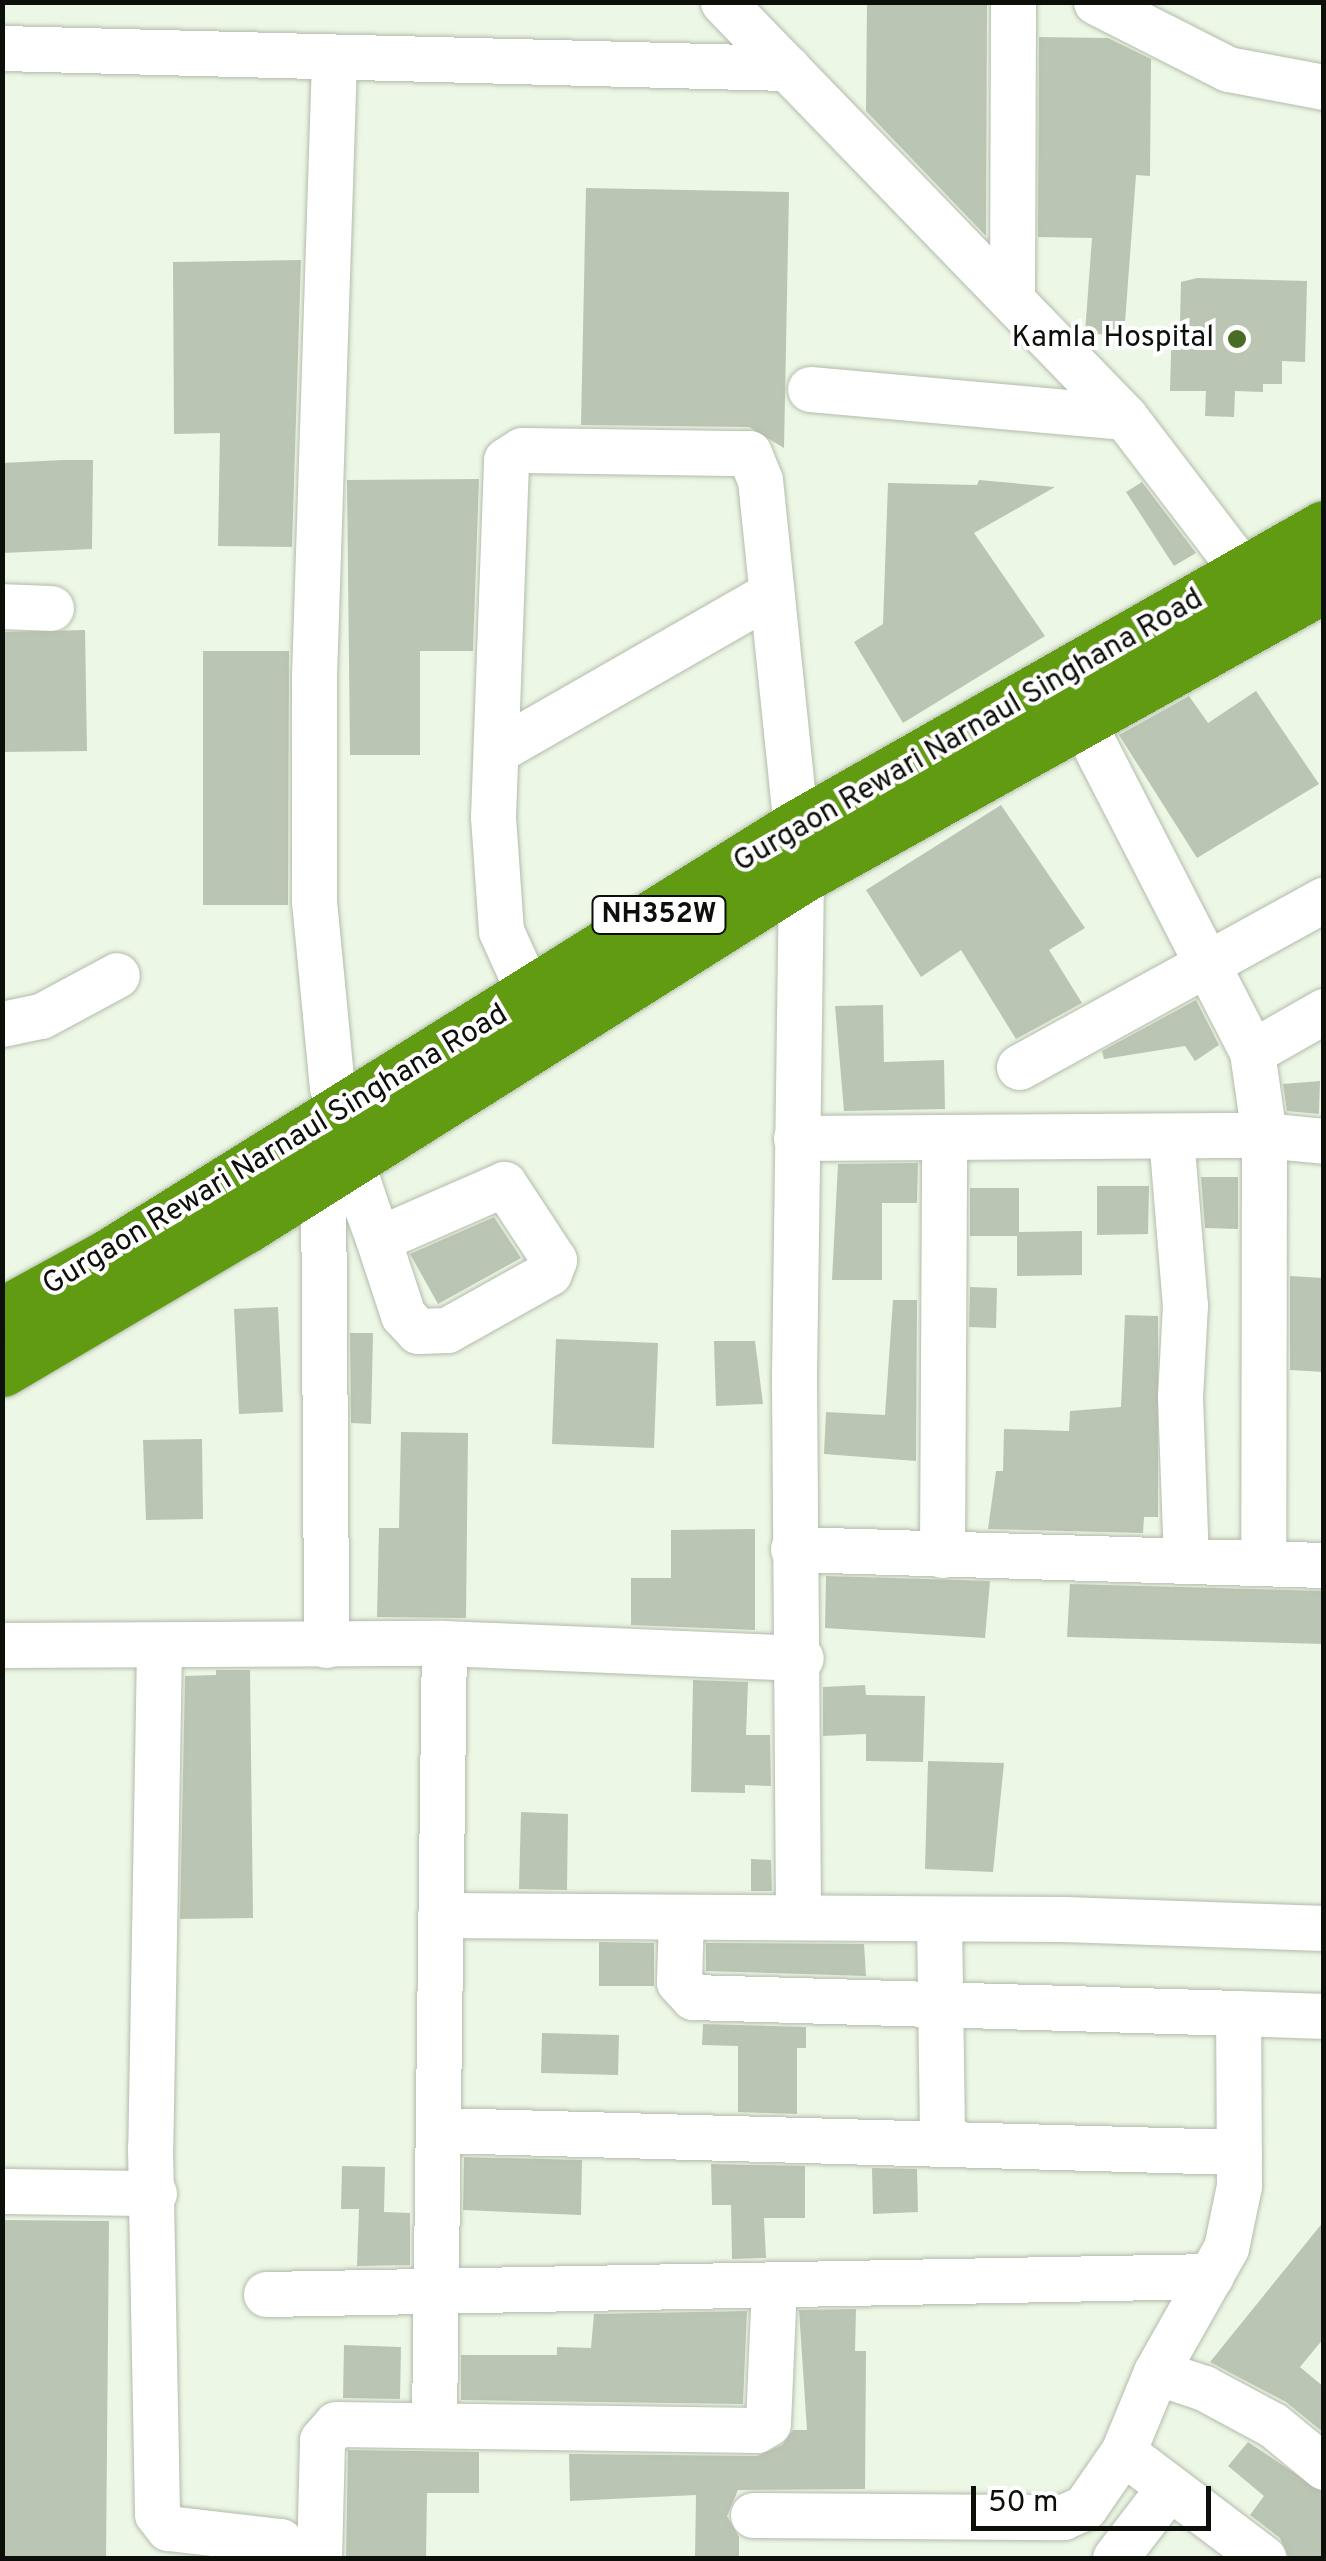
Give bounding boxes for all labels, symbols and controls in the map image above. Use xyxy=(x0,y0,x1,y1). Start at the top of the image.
place label: Kamla Hospital xyxy=(1012,321,1214,357)
marker: Kamla Hospital xyxy=(1224,326,1250,352)
street label: Gurgaon Rewari Narnaul Singhana Road xyxy=(728,582,1210,882)
road number: NH352W xyxy=(589,892,729,938)
street label: Gurgaon Rewari Narnaul Singhana Road xyxy=(37,998,515,1304)
scale bar xyxy=(976,2466,1216,2528)
text: 50 m xyxy=(988,2485,1058,2522)

